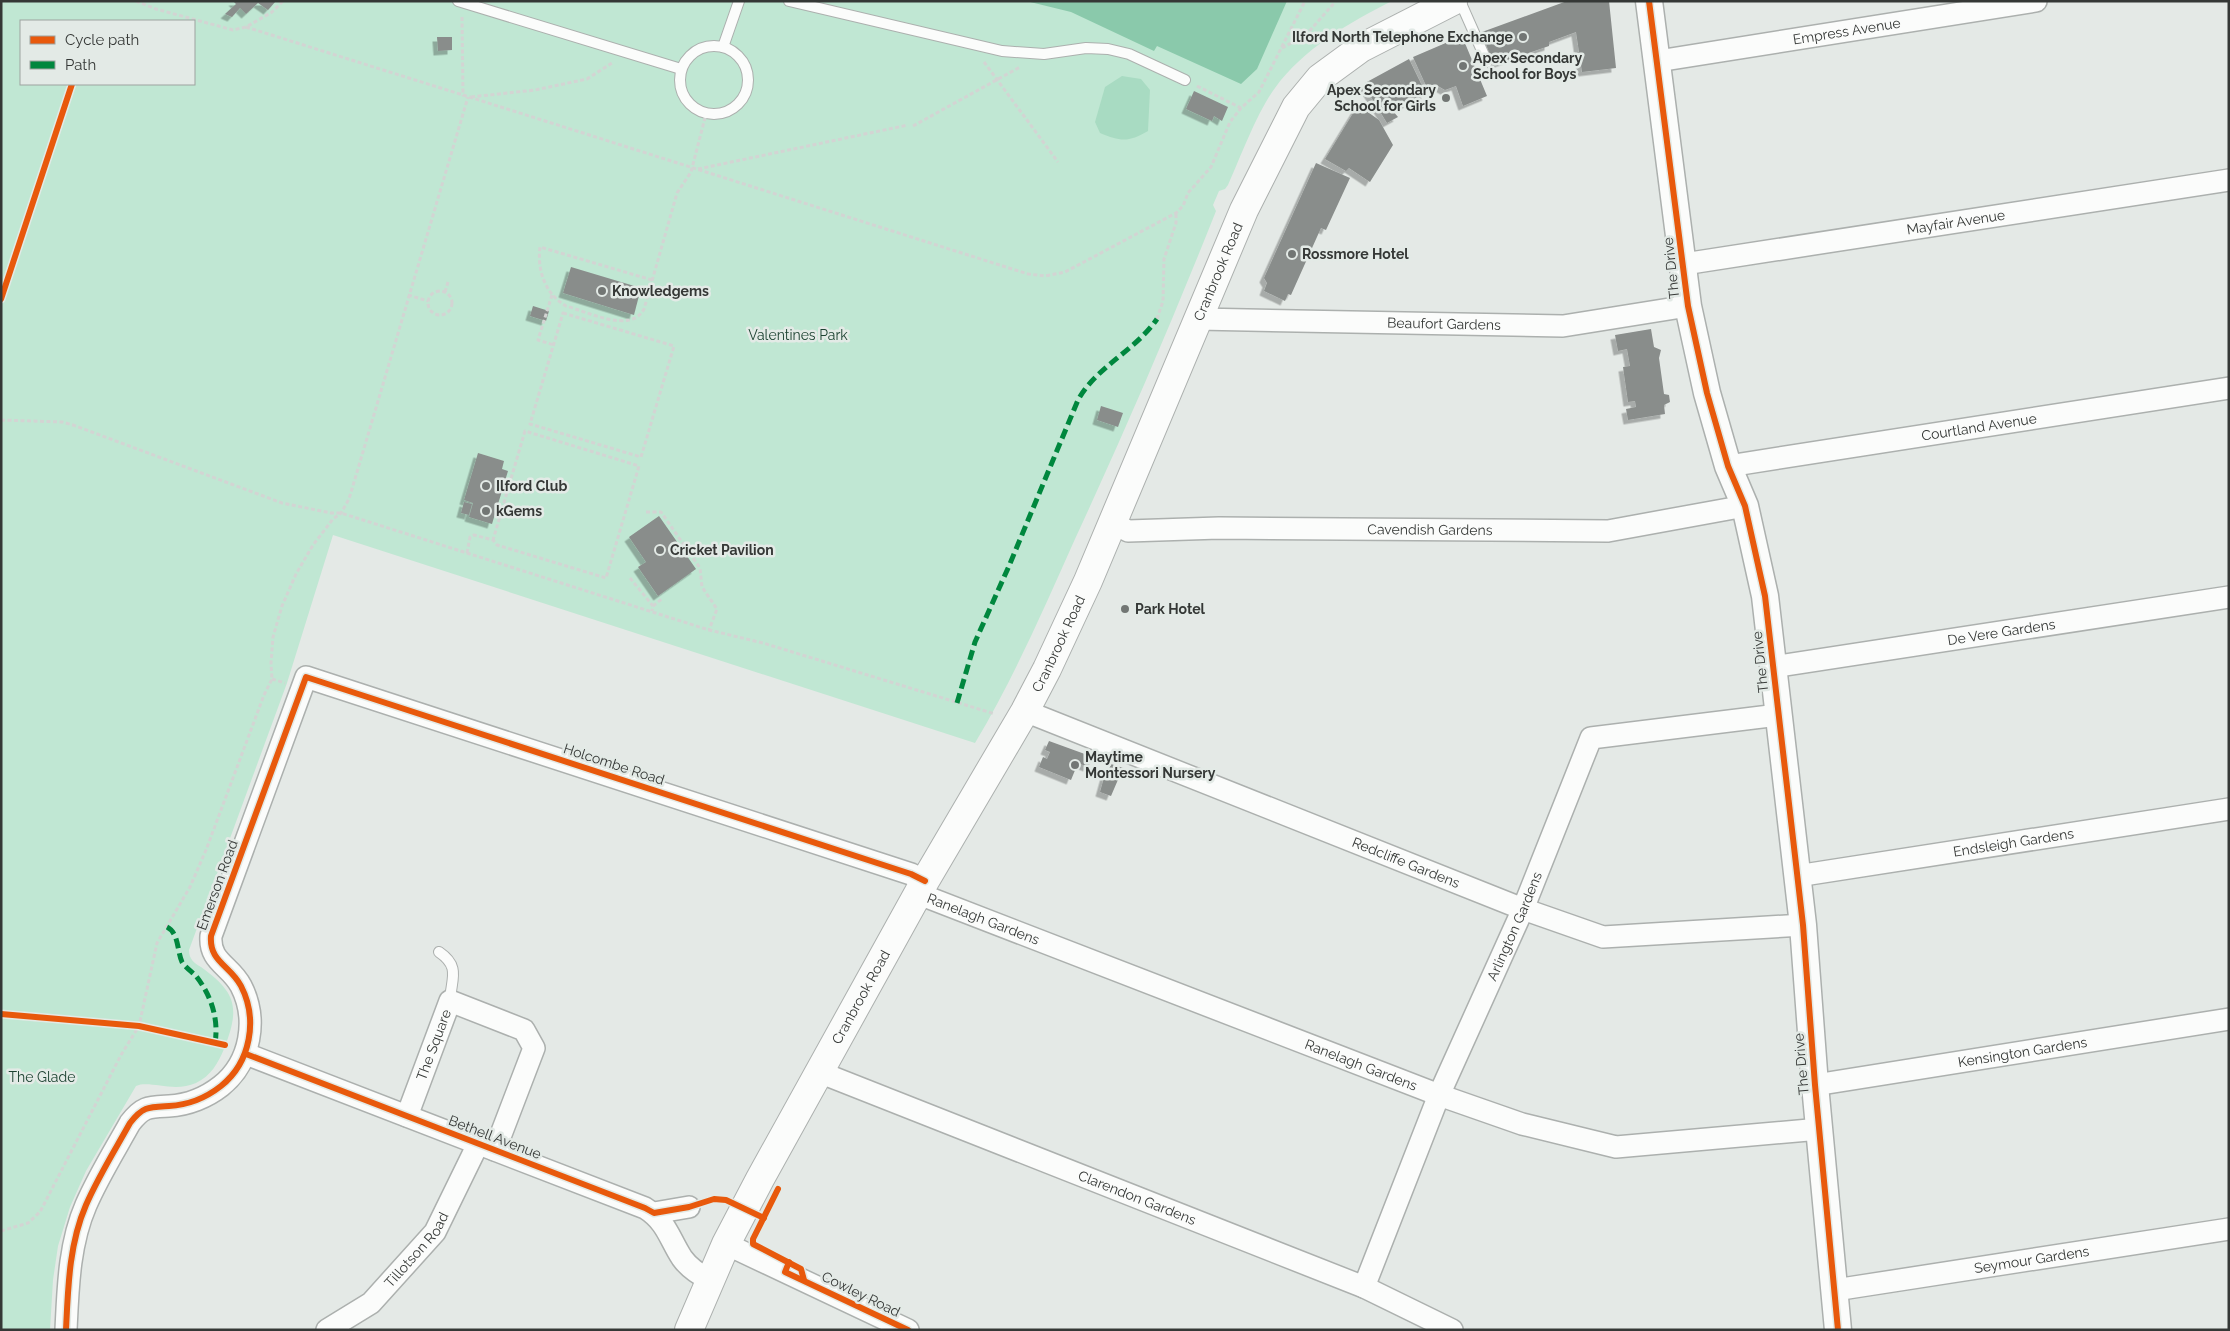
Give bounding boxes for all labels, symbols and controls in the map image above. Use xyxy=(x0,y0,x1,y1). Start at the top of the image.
street label: Empress Avenue xyxy=(1792,15,1902,47)
legend xyxy=(20,20,195,85)
place label: Ilford North Telephone Exchange xyxy=(1292,29,1514,45)
text: Cycle path xyxy=(65,31,139,49)
marker: Ilford North Telephone Exchange xyxy=(1517,31,1529,43)
place label: Apex Secondary School for Boys xyxy=(1473,50,1582,82)
text: Path xyxy=(65,56,96,74)
marker: Apex Secondary School for Boys xyxy=(1457,60,1469,72)
place label: Apex Secondary School for Girls xyxy=(1327,82,1436,114)
marker: Apex Secondary School for Girls xyxy=(1440,92,1452,104)
street label: Mayfair Avenue xyxy=(1905,207,2006,238)
street label: Cranbrook Road xyxy=(1190,220,1246,323)
street label: The Drive xyxy=(1660,236,1682,300)
place label: Rossmore Hotel xyxy=(1302,246,1409,262)
marker: Rossmore Hotel xyxy=(1286,248,1298,260)
place label: Knowledgems xyxy=(612,283,709,299)
marker: Knowledgems xyxy=(596,285,608,297)
street label: Beaufort Gardens xyxy=(1387,315,1501,333)
park label: Valentines Park xyxy=(748,327,848,343)
street label: Courtland Avenue xyxy=(1920,410,2038,444)
place label: Ilford Club xyxy=(496,478,567,494)
marker: Ilford Club xyxy=(480,480,492,492)
place label: kGems xyxy=(496,503,542,519)
marker: kGems xyxy=(480,505,492,517)
street label: Cavendish Gardens xyxy=(1367,521,1493,538)
place label: Cricket Pavilion xyxy=(670,542,774,558)
marker: Cricket Pavilion xyxy=(654,544,666,556)
street label: Cranbrook Road xyxy=(1028,593,1088,695)
place label: Park Hotel xyxy=(1135,601,1206,617)
marker: Park Hotel xyxy=(1119,603,1131,615)
street label: De Vere Gardens xyxy=(1946,616,2057,648)
street label: The Drive xyxy=(1749,630,1771,694)
street label: Holcombe Road xyxy=(562,740,666,788)
place label: Maytime Montessori Nursery xyxy=(1085,749,1216,781)
marker: Maytime Montessori Nursery xyxy=(1069,759,1081,771)
street label: Endsleigh Gardens xyxy=(1952,825,2075,860)
street label: Redcliffe Gardens xyxy=(1350,834,1462,891)
street label: Emerson Road xyxy=(193,838,241,932)
street label: Arlington Gardens xyxy=(1484,869,1545,983)
street label: Ranelagh Gardens xyxy=(925,890,1042,948)
street label: Cranbrook Road xyxy=(828,947,893,1047)
street label: The Square xyxy=(413,1007,454,1083)
street label: The Drive xyxy=(1790,1032,1812,1096)
street label: Kensington Gardens xyxy=(1957,1034,2088,1070)
street label: Ranelagh Gardens xyxy=(1303,1036,1420,1094)
park label: The Glade xyxy=(9,1069,75,1085)
street label: Bethell Avenue xyxy=(446,1112,544,1162)
street label: Clarendon Gardens xyxy=(1076,1167,1199,1228)
street label: Tillotson Road xyxy=(381,1210,451,1290)
street label: Seymour Gardens xyxy=(1973,1243,2090,1276)
street label: Cowley Road xyxy=(819,1268,903,1320)

